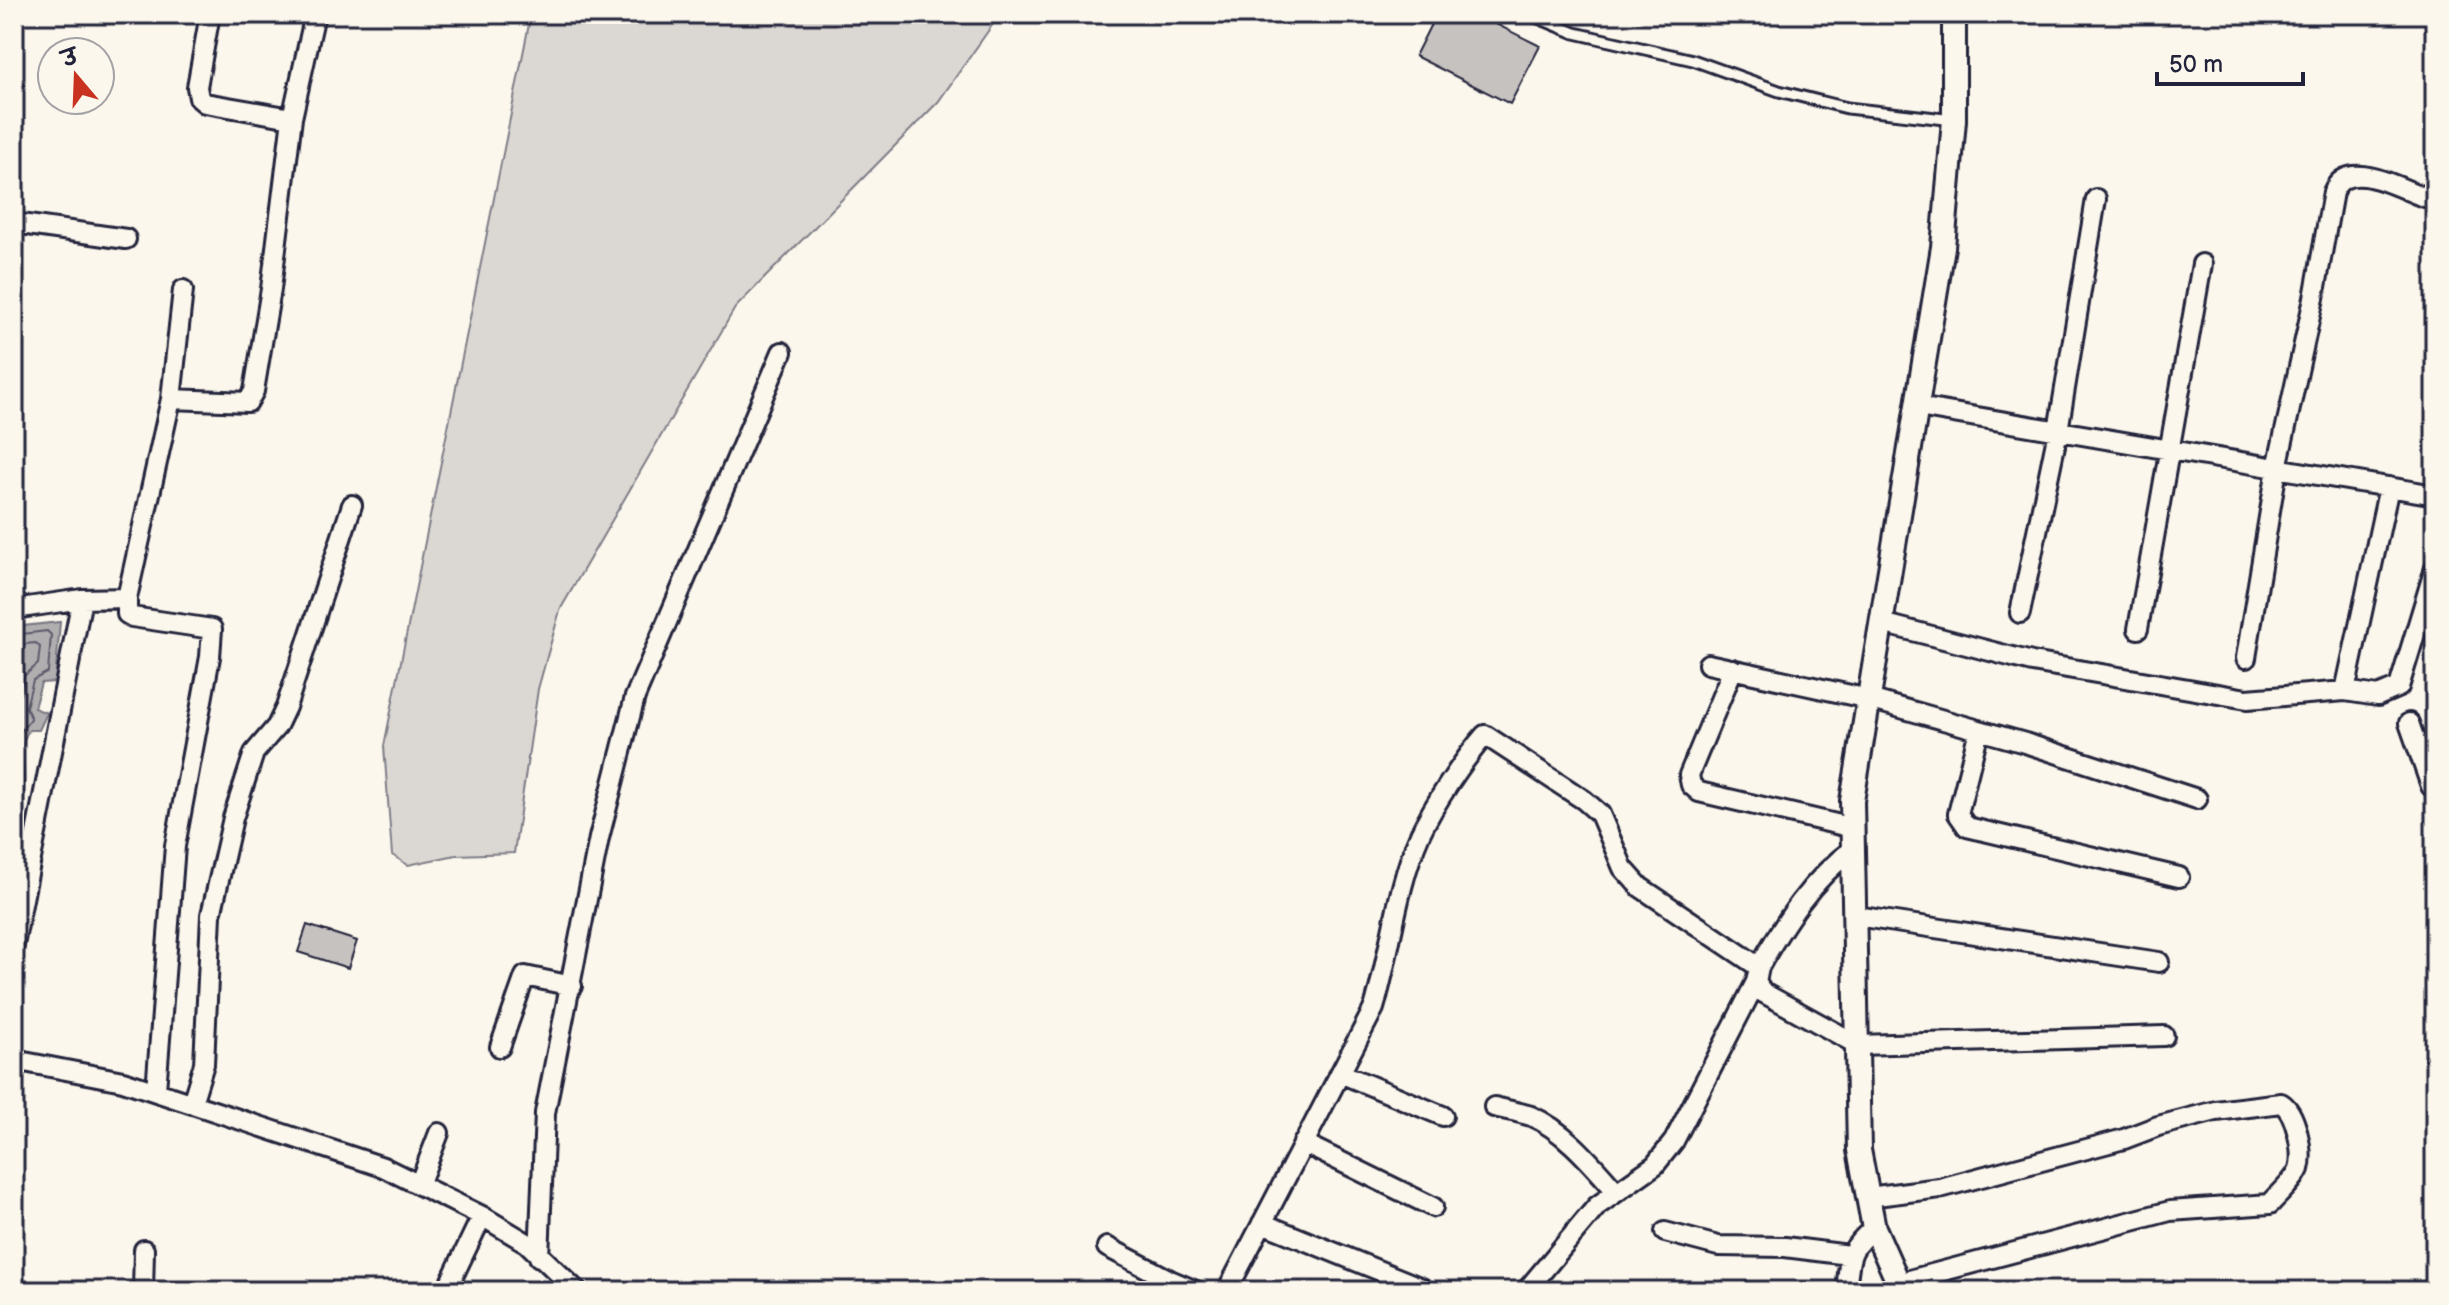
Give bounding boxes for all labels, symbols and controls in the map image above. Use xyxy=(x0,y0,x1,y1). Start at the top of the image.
north arrow xyxy=(36,36,116,116)
scale bar xyxy=(2157,36,2303,86)
text: उ xyxy=(57,43,84,74)
text: 50 m xyxy=(2169,50,2223,79)

